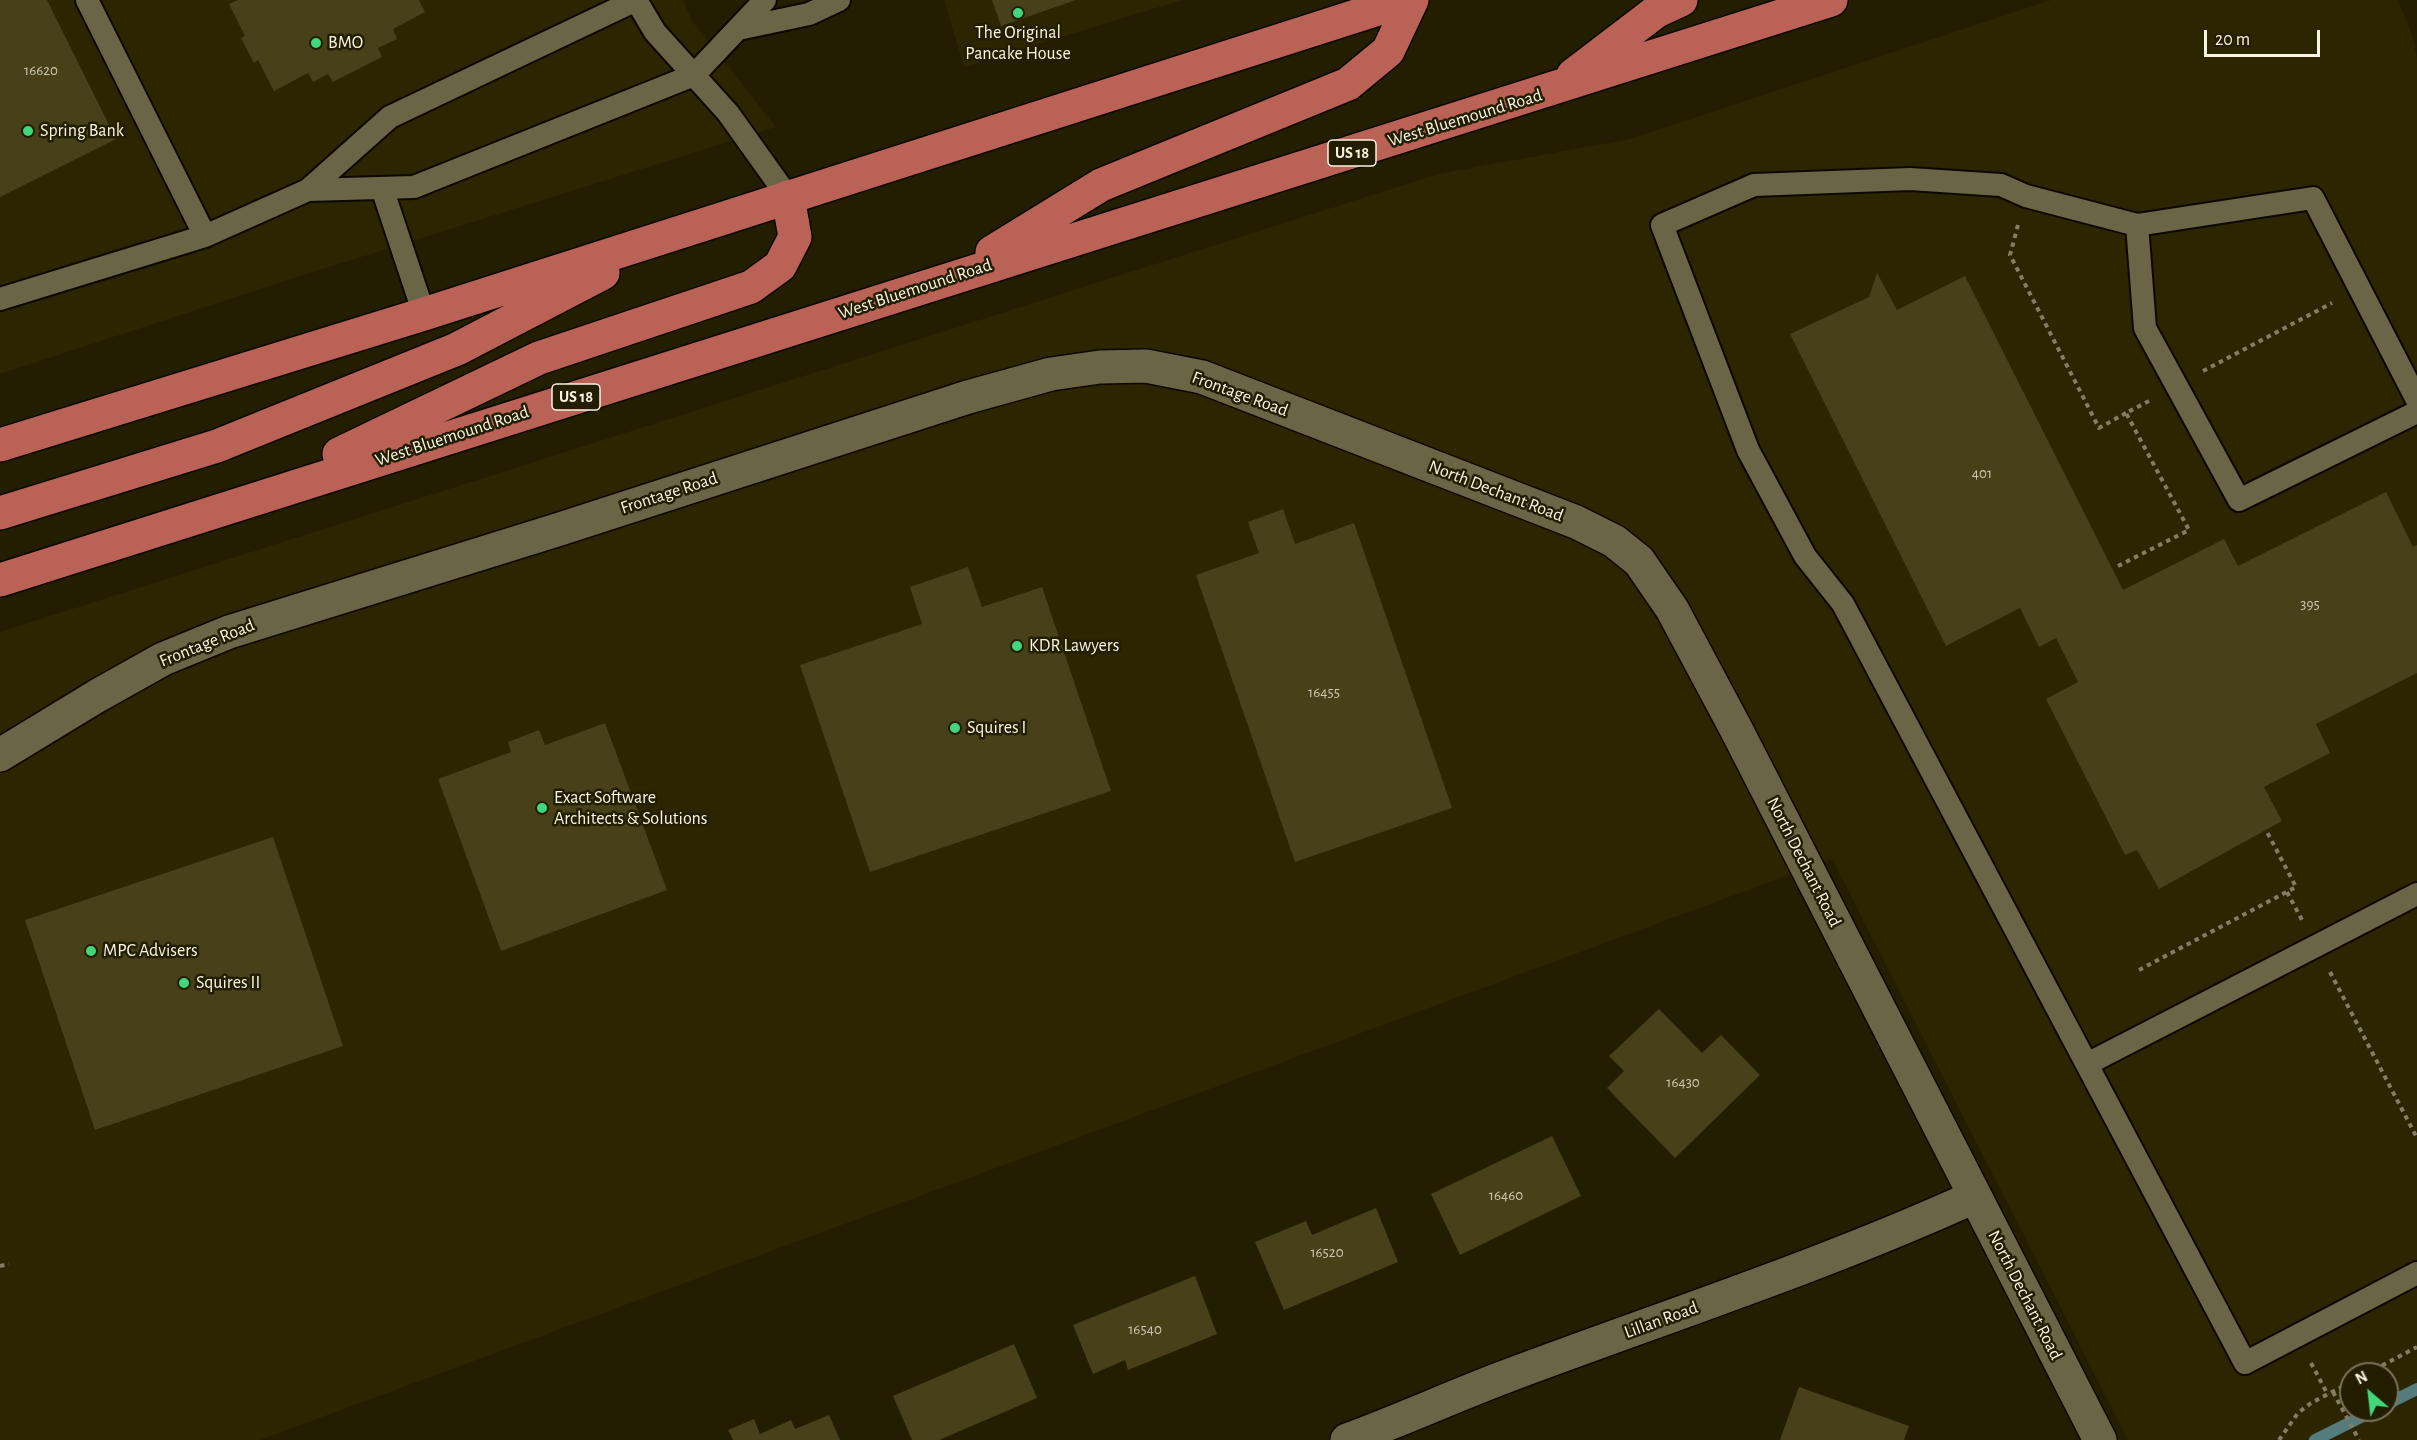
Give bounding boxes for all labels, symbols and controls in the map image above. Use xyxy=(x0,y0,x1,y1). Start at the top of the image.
marker: The Original Pancake House xyxy=(1011,6,1025,20)
scale bar xyxy=(2207,18,2322,56)
place label: The Original Pancake House xyxy=(965,22,1071,64)
text: 20 m xyxy=(2215,31,2250,49)
place label: BMO xyxy=(328,32,363,54)
marker: BMO xyxy=(309,36,323,50)
house number: 16620 xyxy=(24,61,58,79)
street label: West Bluemound Road xyxy=(1385,84,1545,152)
place label: Spring Bank xyxy=(40,120,124,142)
marker: Spring Bank xyxy=(21,124,35,138)
road number: US 18 xyxy=(1328,140,1376,166)
street label: West Bluemound Road xyxy=(836,254,994,324)
street label: Frontage Road xyxy=(1189,367,1291,421)
road number: US 18 xyxy=(552,384,600,410)
street label: West Bluemound Road xyxy=(373,401,531,471)
street label: North Dechant Road xyxy=(1426,455,1566,527)
house number: 401 xyxy=(1972,464,1992,482)
street label: Frontage Road xyxy=(618,467,720,519)
house number: 395 xyxy=(2300,595,2320,613)
street label: Frontage Road xyxy=(156,614,258,672)
place label: KDR Lawyers xyxy=(1029,635,1119,657)
marker: KDR Lawyers xyxy=(1010,639,1024,653)
house number: 16455 xyxy=(1308,683,1340,701)
place label: Squires I xyxy=(967,717,1026,739)
marker: Squires I xyxy=(948,721,962,735)
place label: Exact Software Architects & Solutions xyxy=(554,787,708,830)
street label: North Dechant Road xyxy=(1762,794,1846,930)
marker: Exact Software Architects & Solutions xyxy=(535,801,549,815)
place label: MPC Advisers xyxy=(103,940,198,962)
marker: MPC Advisers xyxy=(84,944,98,958)
place label: Squires II xyxy=(196,972,260,994)
marker: Squires II xyxy=(177,976,191,990)
house number: 16430 xyxy=(1666,1073,1700,1091)
house number: 16460 xyxy=(1489,1186,1523,1204)
street label: North Dechant Road xyxy=(1983,1227,2067,1363)
house number: 16520 xyxy=(1310,1243,1344,1261)
street label: Lillan Road xyxy=(1621,1297,1701,1343)
house number: 16540 xyxy=(1128,1320,1162,1338)
north arrow xyxy=(2339,1362,2399,1422)
text: N xyxy=(2353,1368,2370,1388)

